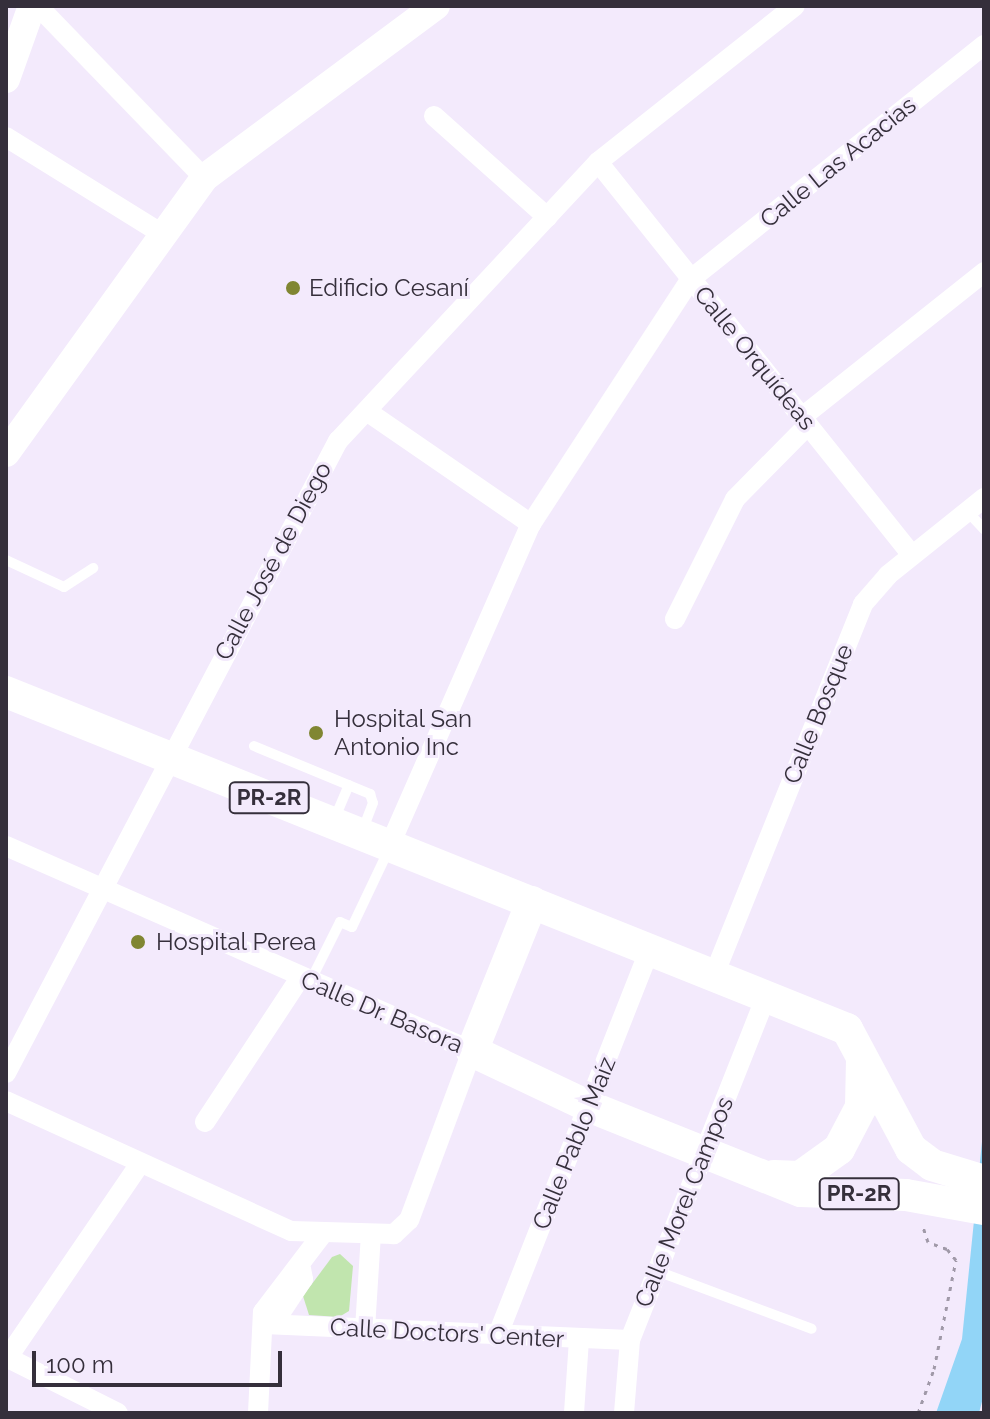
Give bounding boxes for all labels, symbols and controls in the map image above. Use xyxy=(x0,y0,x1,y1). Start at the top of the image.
street label: Calle Las Acacias xyxy=(754,90,922,234)
place label: Edificio Cesaní xyxy=(309,274,469,302)
marker: Edificio Cesaní xyxy=(284,279,302,297)
street label: Calle Orquídeas xyxy=(688,280,822,436)
street label: Calle José de Diego xyxy=(208,457,338,665)
street label: Calle Bosque xyxy=(777,640,859,788)
place label: Hospital San Antonio Inc xyxy=(334,705,473,761)
marker: Hospital San Antonio Inc xyxy=(305,722,327,744)
road number: PR-2R xyxy=(227,780,311,816)
place label: Hospital Perea xyxy=(156,928,317,956)
marker: Hospital Perea xyxy=(127,931,149,953)
street label: Calle Dr. Basora xyxy=(297,965,467,1059)
street label: Calle Pablo Maíz xyxy=(526,1053,622,1233)
street label: Calle Morel Campos xyxy=(629,1092,739,1312)
road number: PR-2R xyxy=(817,1176,901,1212)
street label: Calle Doctors' Center xyxy=(329,1312,565,1354)
scale bar xyxy=(36,1335,286,1385)
text: 100 m xyxy=(46,1350,114,1379)

